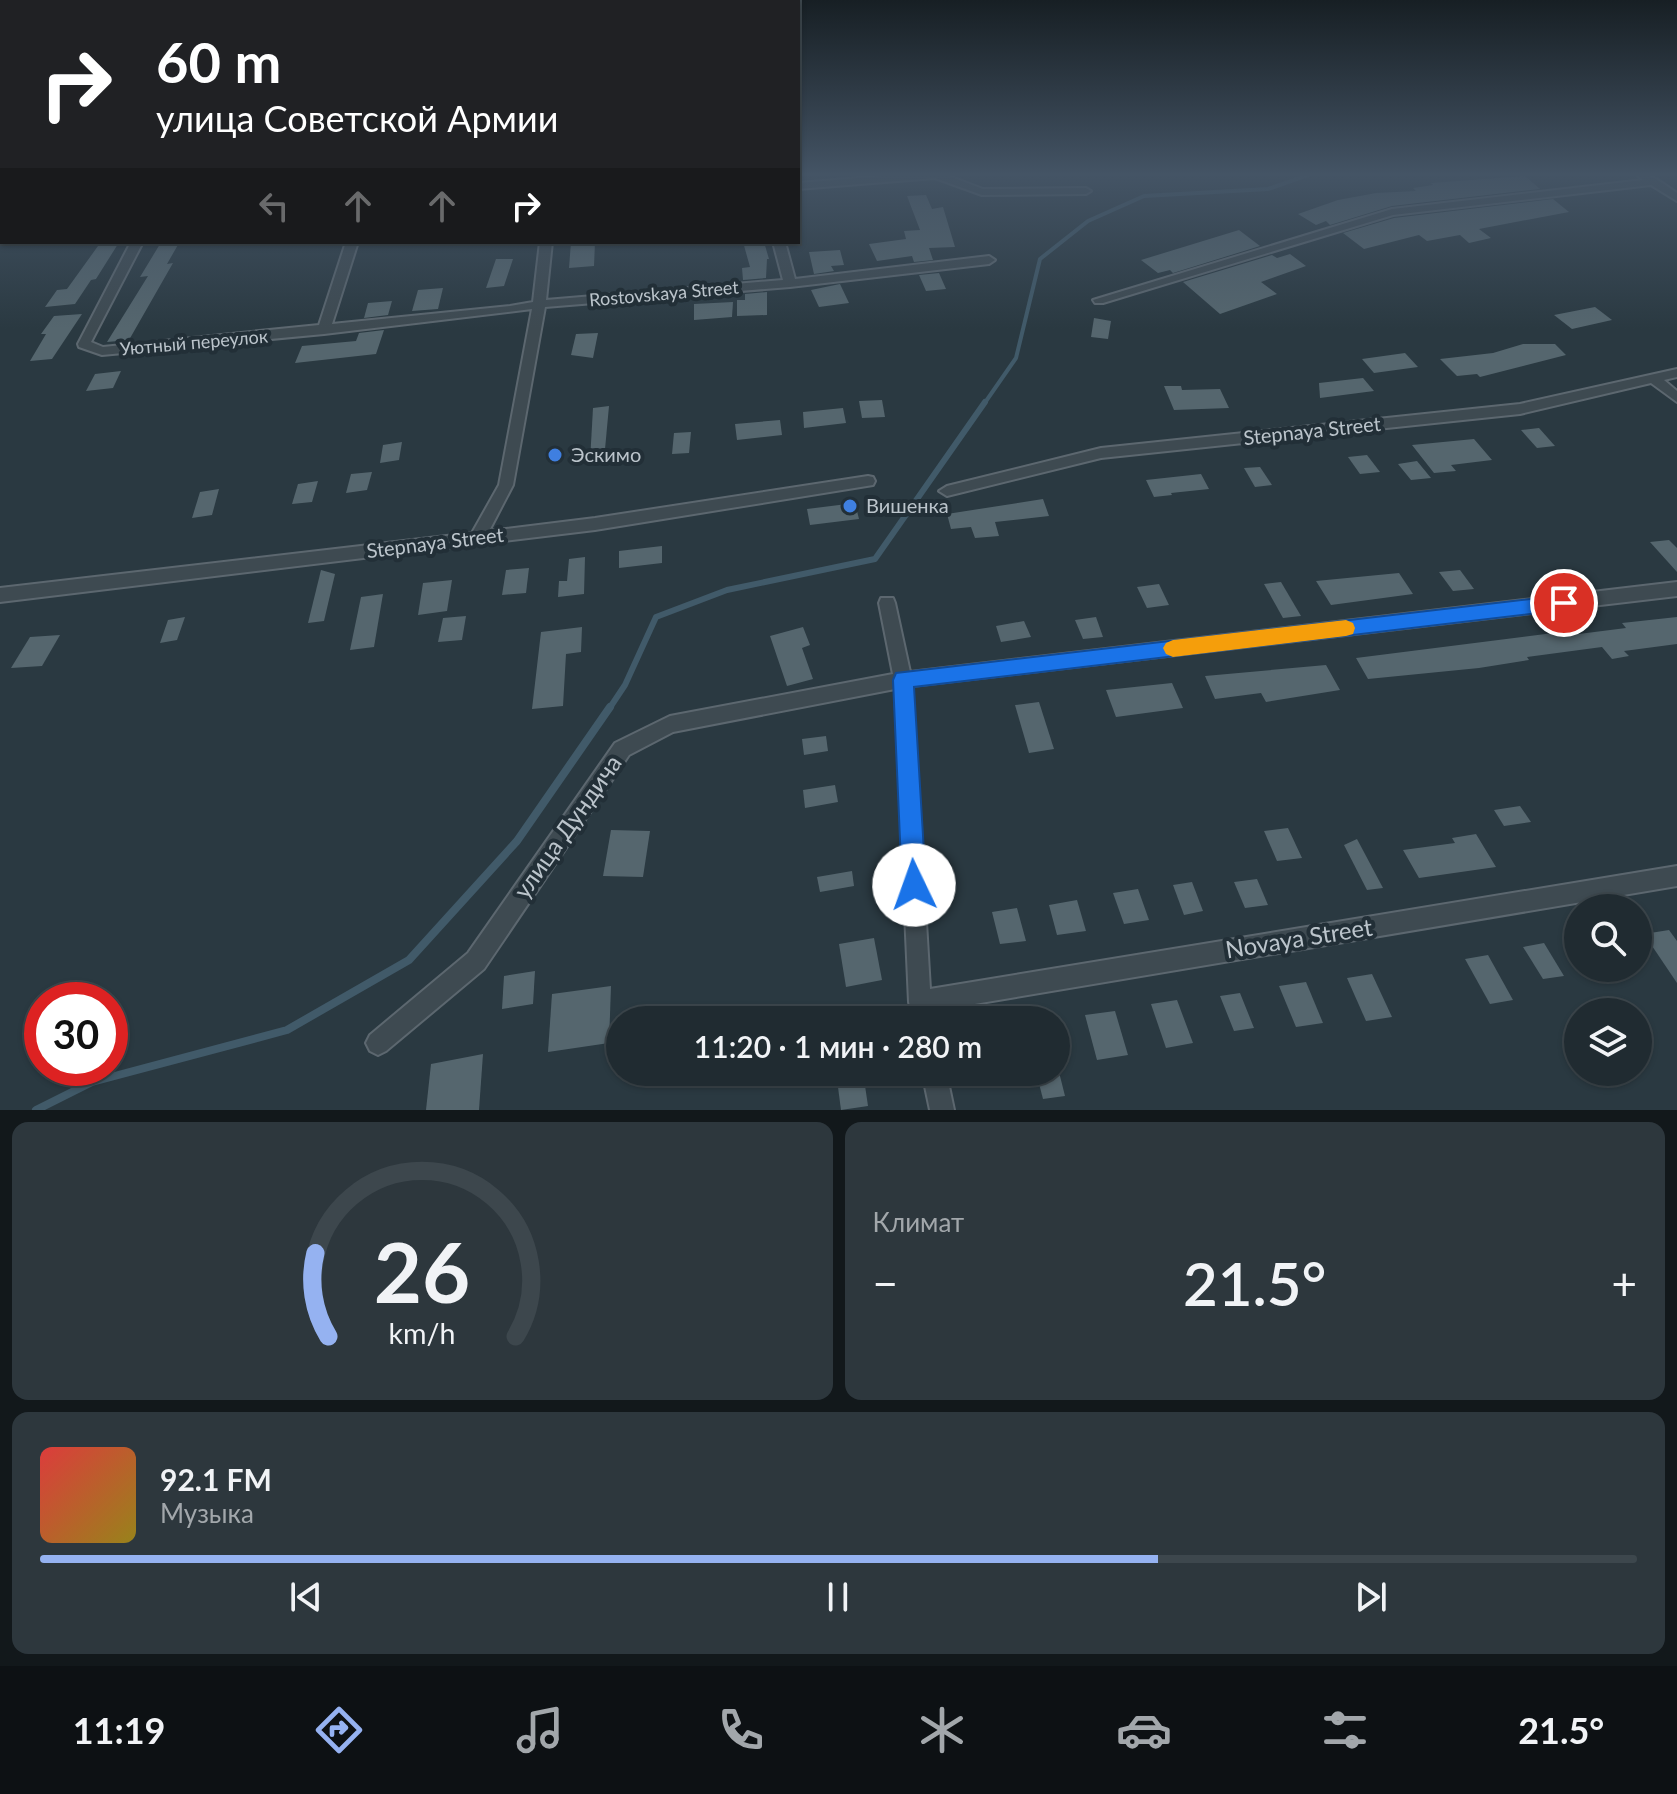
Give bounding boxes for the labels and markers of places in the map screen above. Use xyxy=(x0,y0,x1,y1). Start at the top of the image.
place label: Эскимо xyxy=(571,442,641,466)
marker: Эскимо xyxy=(546,446,564,464)
place label: Вишенка xyxy=(866,493,949,517)
marker: Вишенка xyxy=(841,497,859,515)
pin xyxy=(1530,569,1598,637)

